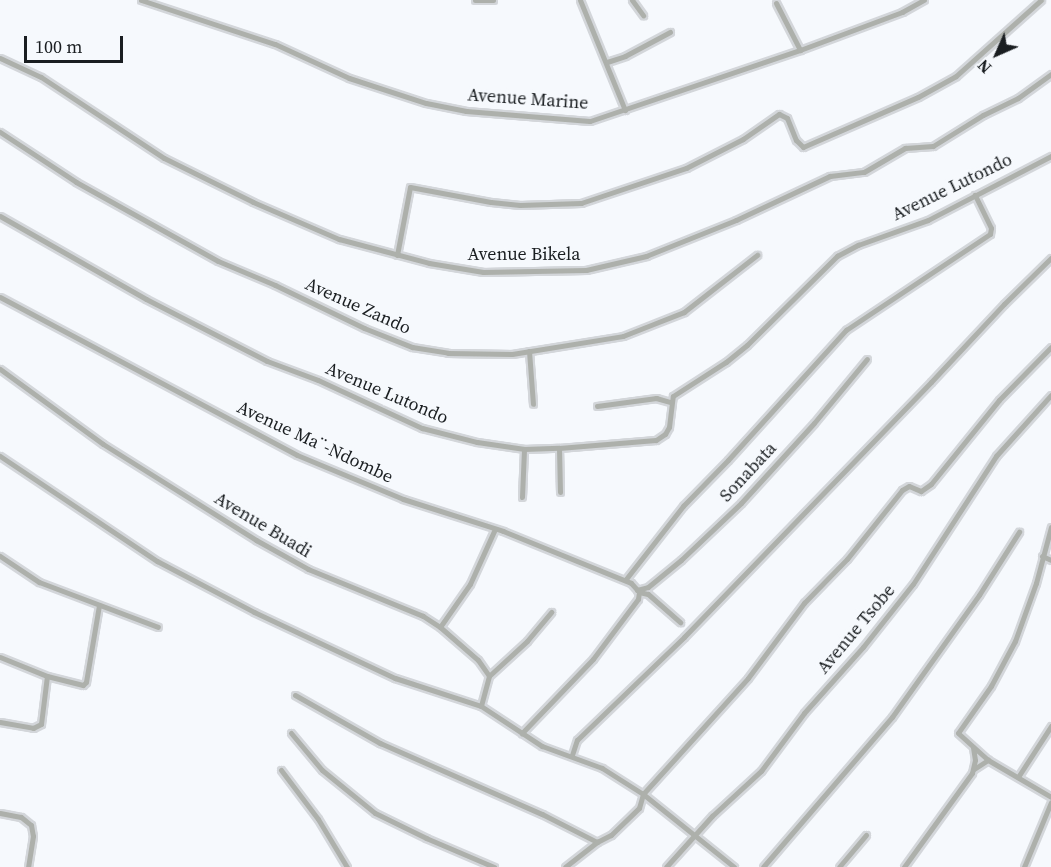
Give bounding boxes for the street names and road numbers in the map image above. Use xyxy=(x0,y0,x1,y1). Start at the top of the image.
street label: Avenue Marine xyxy=(467,84,589,114)
street label: Avenue Lutondo xyxy=(888,149,1016,225)
street label: Avenue Bikela xyxy=(468,243,580,265)
street label: Avenue Zando xyxy=(302,273,414,339)
street label: Avenue Lutondo xyxy=(323,358,451,428)
street label: Avenue Ma¨-Ndombe xyxy=(233,396,397,488)
street label: Sonabata xyxy=(715,438,781,506)
street label: Avenue Buadi xyxy=(211,488,315,562)
street label: Avenue Tsobe xyxy=(812,580,900,678)

